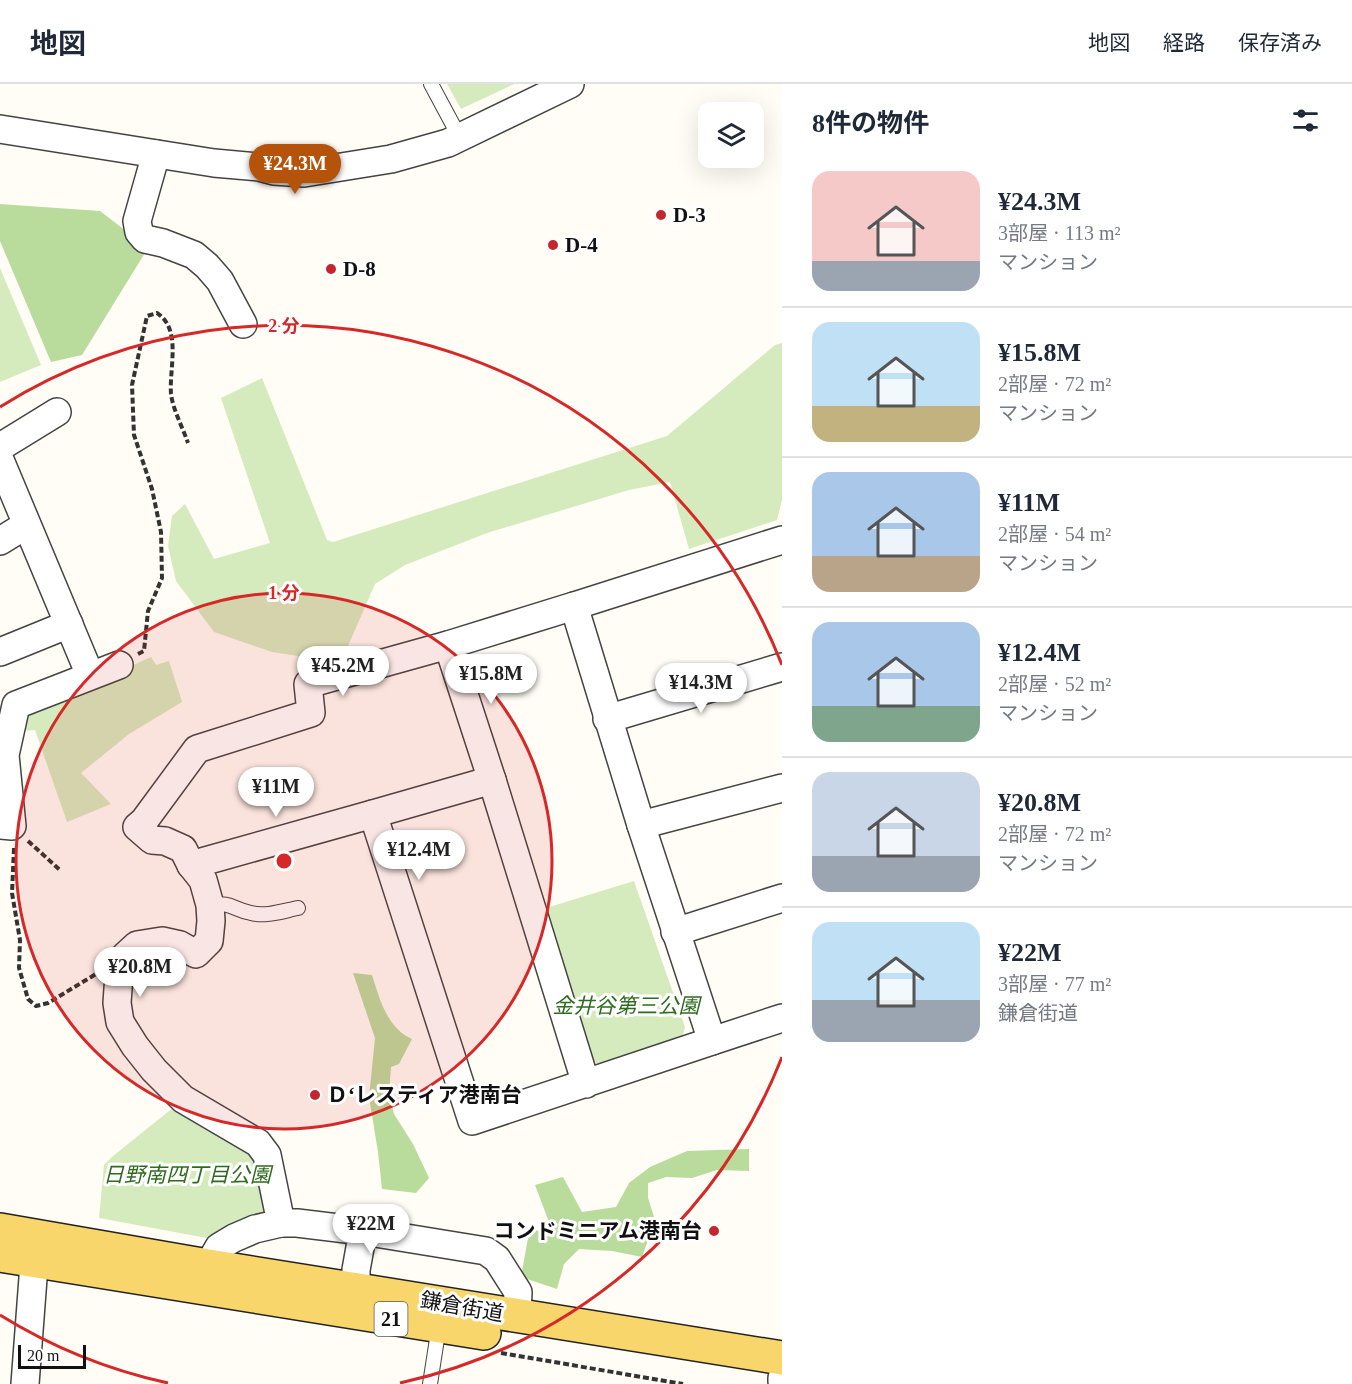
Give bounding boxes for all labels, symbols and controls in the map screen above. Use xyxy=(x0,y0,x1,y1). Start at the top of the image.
text: 地図 xyxy=(30,28,86,59)
text: 地図 xyxy=(1088,31,1130,55)
text: 経路 xyxy=(1163,31,1205,55)
text: 保存済み xyxy=(1238,31,1322,55)
map controls xyxy=(698,102,764,168)
button: layers xyxy=(698,102,764,168)
icon: filters xyxy=(1289,104,1322,137)
text: 8件の物件 xyxy=(812,109,929,138)
pin: ¥24.3M xyxy=(246,144,344,195)
text: ¥24.3M xyxy=(263,152,327,174)
text: ¥24.3M xyxy=(998,187,1081,216)
icon: home xyxy=(860,195,932,267)
place label: D-3 xyxy=(673,203,706,227)
marker: D-3 xyxy=(654,208,668,222)
text: 3部屋 · 113 m² xyxy=(998,222,1120,244)
place label: D-4 xyxy=(565,233,598,257)
marker: D-4 xyxy=(546,238,560,252)
text: マンション xyxy=(998,251,1098,273)
place label: D-8 xyxy=(343,257,376,281)
marker: D-8 xyxy=(324,262,338,276)
text: 2 分 xyxy=(268,316,300,336)
text: ¥15.8M xyxy=(998,338,1081,367)
icon: home xyxy=(860,346,932,418)
text: 2部屋 · 72 m² xyxy=(998,373,1111,395)
text: マンション xyxy=(998,402,1098,424)
text: ¥11M xyxy=(998,488,1060,517)
icon: home xyxy=(860,496,932,568)
text: 2部屋 · 54 m² xyxy=(998,523,1111,545)
text: マンション xyxy=(998,552,1098,574)
text: 1 分 xyxy=(268,583,300,603)
text: ¥12.4M xyxy=(998,638,1081,667)
pin: ¥45.2M xyxy=(294,646,392,697)
icon: home xyxy=(860,646,932,718)
text: ¥45.2M xyxy=(311,654,375,676)
pin: ¥15.8M xyxy=(442,654,540,705)
text: ¥15.8M xyxy=(459,662,523,684)
pin: ¥14.3M xyxy=(652,663,750,714)
text: ¥14.3M xyxy=(669,671,733,693)
text: 2部屋 · 52 m² xyxy=(998,673,1111,695)
text: マンション xyxy=(998,702,1098,724)
pin: ¥11M xyxy=(240,767,312,818)
text: ¥11M xyxy=(252,775,300,797)
text: ¥20.8M xyxy=(998,788,1081,817)
icon: home xyxy=(860,796,932,868)
text: 2部屋 · 72 m² xyxy=(998,823,1111,845)
pin: ¥12.4M xyxy=(370,830,468,881)
text: ¥12.4M xyxy=(387,838,451,860)
centre of rings xyxy=(274,851,294,871)
text: マンション xyxy=(998,852,1098,874)
text: ¥22M xyxy=(998,938,1062,967)
icon: home xyxy=(860,946,932,1018)
pin: ¥20.8M xyxy=(91,947,189,998)
text: ¥20.8M xyxy=(108,955,172,977)
text: 3部屋 · 77 m² xyxy=(998,973,1111,995)
park label: 金井谷第三公園 xyxy=(553,994,702,1018)
text: 鎌倉街道 xyxy=(998,1002,1078,1024)
place label: Ｄ‘レスティア港南台 xyxy=(327,1083,522,1107)
marker: Ｄ‘レスティア港南台 xyxy=(308,1088,322,1102)
park label: 日野南四丁目公園 xyxy=(103,1163,274,1187)
pin: ¥22M xyxy=(335,1204,407,1255)
text: ¥22M xyxy=(347,1212,395,1234)
place label: コンドミニアム港南台 xyxy=(493,1219,702,1243)
marker: コンドミニアム港南台 xyxy=(707,1224,721,1238)
street label: 鎌倉街道 xyxy=(419,1288,505,1326)
road number: 21 xyxy=(374,1302,408,1336)
scale bar xyxy=(18,1342,86,1370)
text: 20 m xyxy=(27,1347,59,1364)

